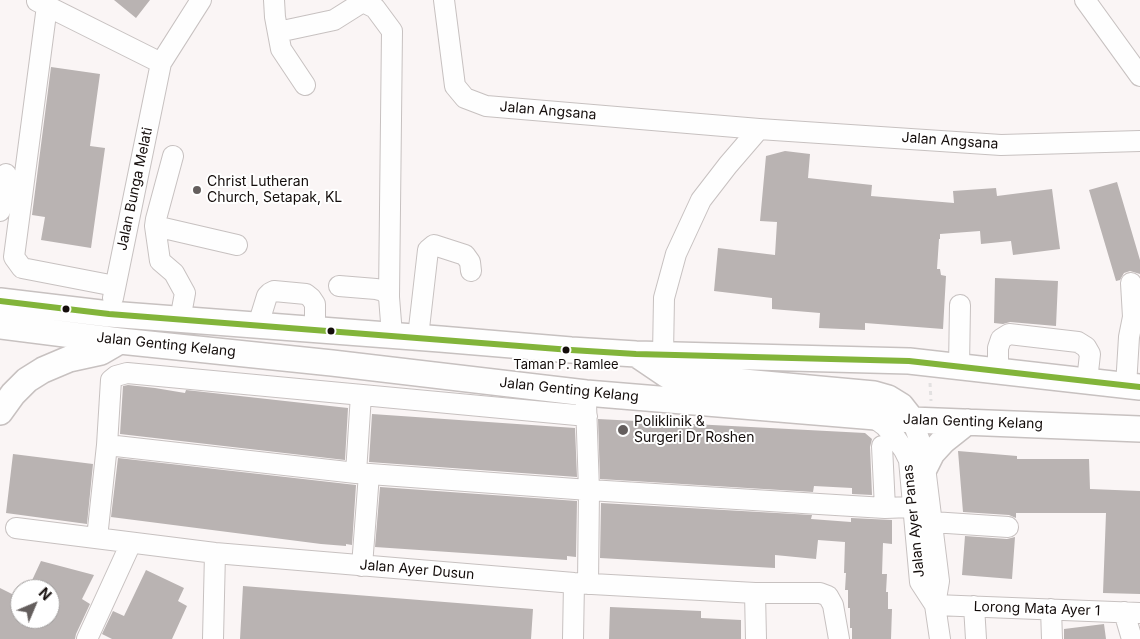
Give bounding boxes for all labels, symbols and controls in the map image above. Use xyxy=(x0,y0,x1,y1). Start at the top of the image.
street label: Jalan Angsana xyxy=(499,98,597,124)
street label: Jalan Bunga Melati xyxy=(114,126,156,252)
street label: Jalan Angsana xyxy=(901,129,999,153)
place label: Christ Lutheran Church, Setapak, KL xyxy=(207,174,342,206)
marker: Christ Lutheran Church, Setapak, KL xyxy=(191,184,203,196)
unlabelled marker xyxy=(61,304,71,314)
unlabelled marker xyxy=(326,326,336,336)
street label: Jalan Genting Kelang xyxy=(95,329,237,361)
marker: Taman P. Ramlee xyxy=(561,345,571,355)
place label: Taman P. Ramlee xyxy=(513,357,619,373)
street label: Jalan Genting Kelang xyxy=(498,374,640,406)
street label: Jalan Genting Kelang xyxy=(903,411,1043,433)
place label: Poliklinik & Surgeri Dr Roshen xyxy=(634,414,754,447)
marker: Poliklinik & Surgeri Dr Roshen xyxy=(616,423,630,437)
street label: Jalan Ayer Panas xyxy=(900,464,928,578)
street label: Jalan Ayer Dusun xyxy=(359,557,475,583)
north arrow xyxy=(10,579,60,629)
text: N xyxy=(35,584,55,604)
street label: Lorong Mata Ayer 1 xyxy=(973,598,1101,620)

